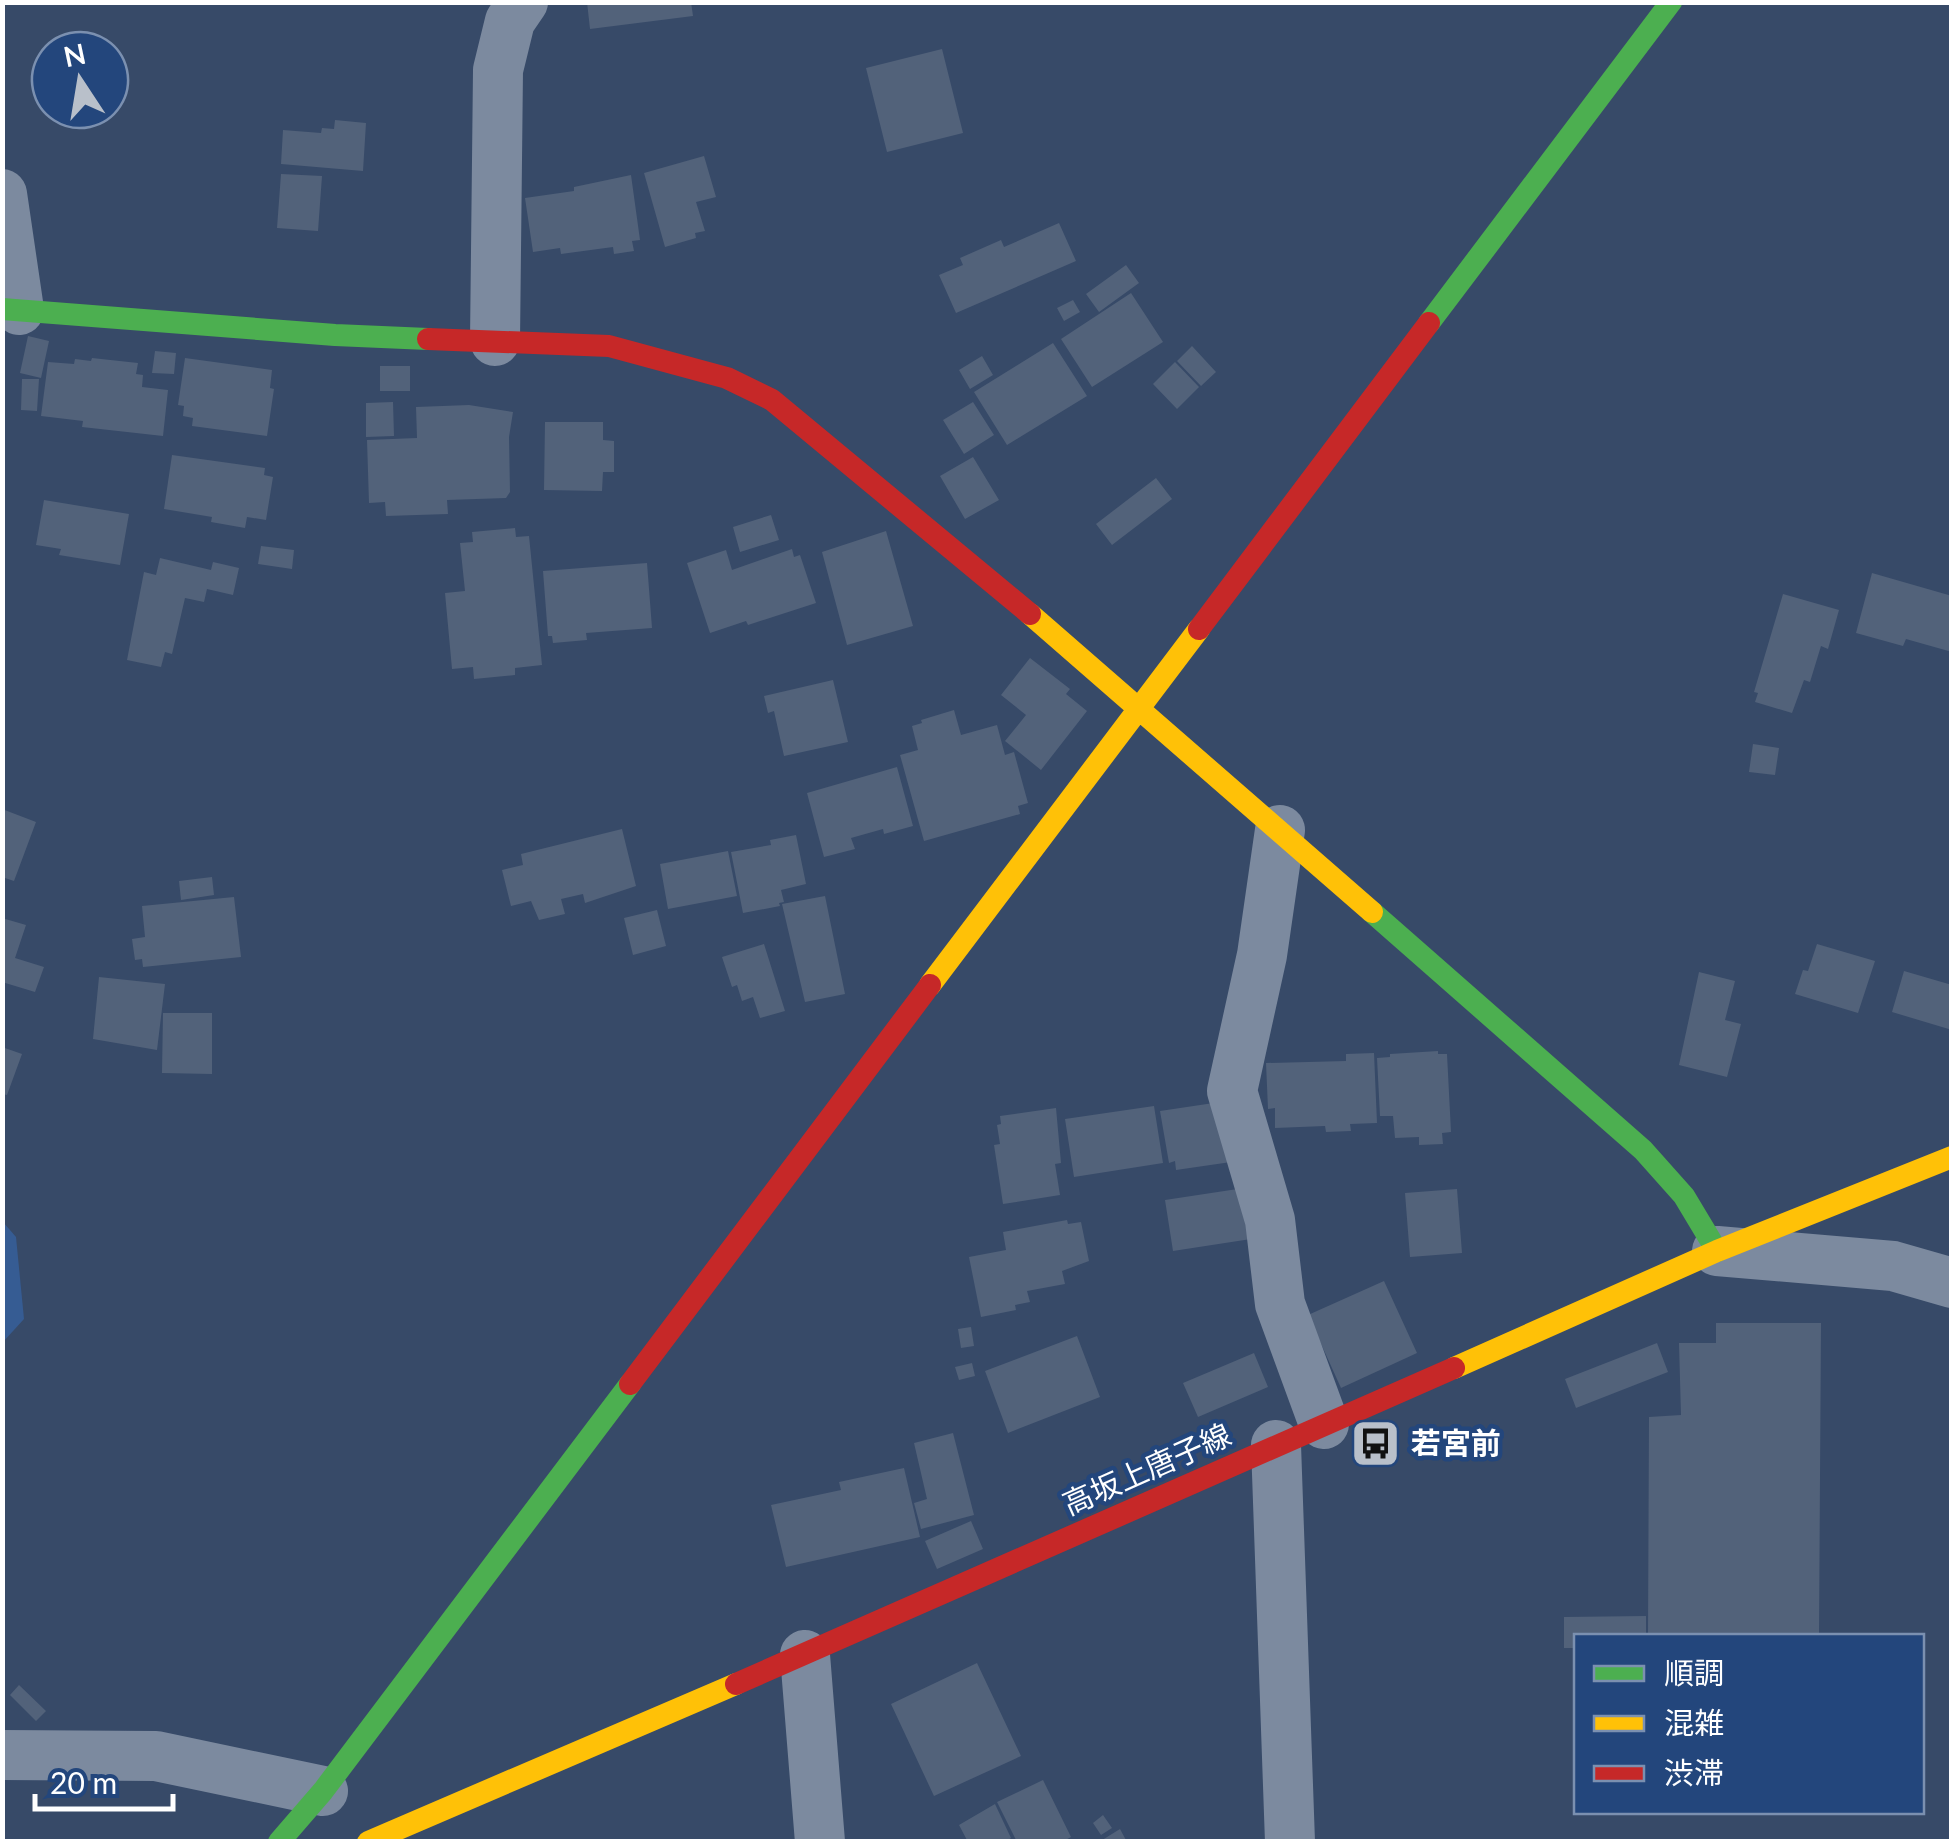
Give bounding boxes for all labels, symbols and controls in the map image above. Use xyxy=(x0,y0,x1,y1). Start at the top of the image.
north arrow xyxy=(30,30,130,130)
text: N xyxy=(61,36,89,73)
street label: 高坂上唐子線 xyxy=(1057,1415,1236,1521)
bus stop icon: 若宮前 xyxy=(1350,1418,1402,1470)
place label: 若宮前 xyxy=(1411,1424,1501,1460)
legend xyxy=(1574,1634,1924,1814)
text: 順調 xyxy=(1664,1654,1724,1690)
text: 混雑 xyxy=(1664,1704,1724,1740)
scale bar xyxy=(35,1749,172,1811)
text: 渋滞 xyxy=(1664,1754,1724,1790)
text: 20 m xyxy=(50,1764,117,1800)

